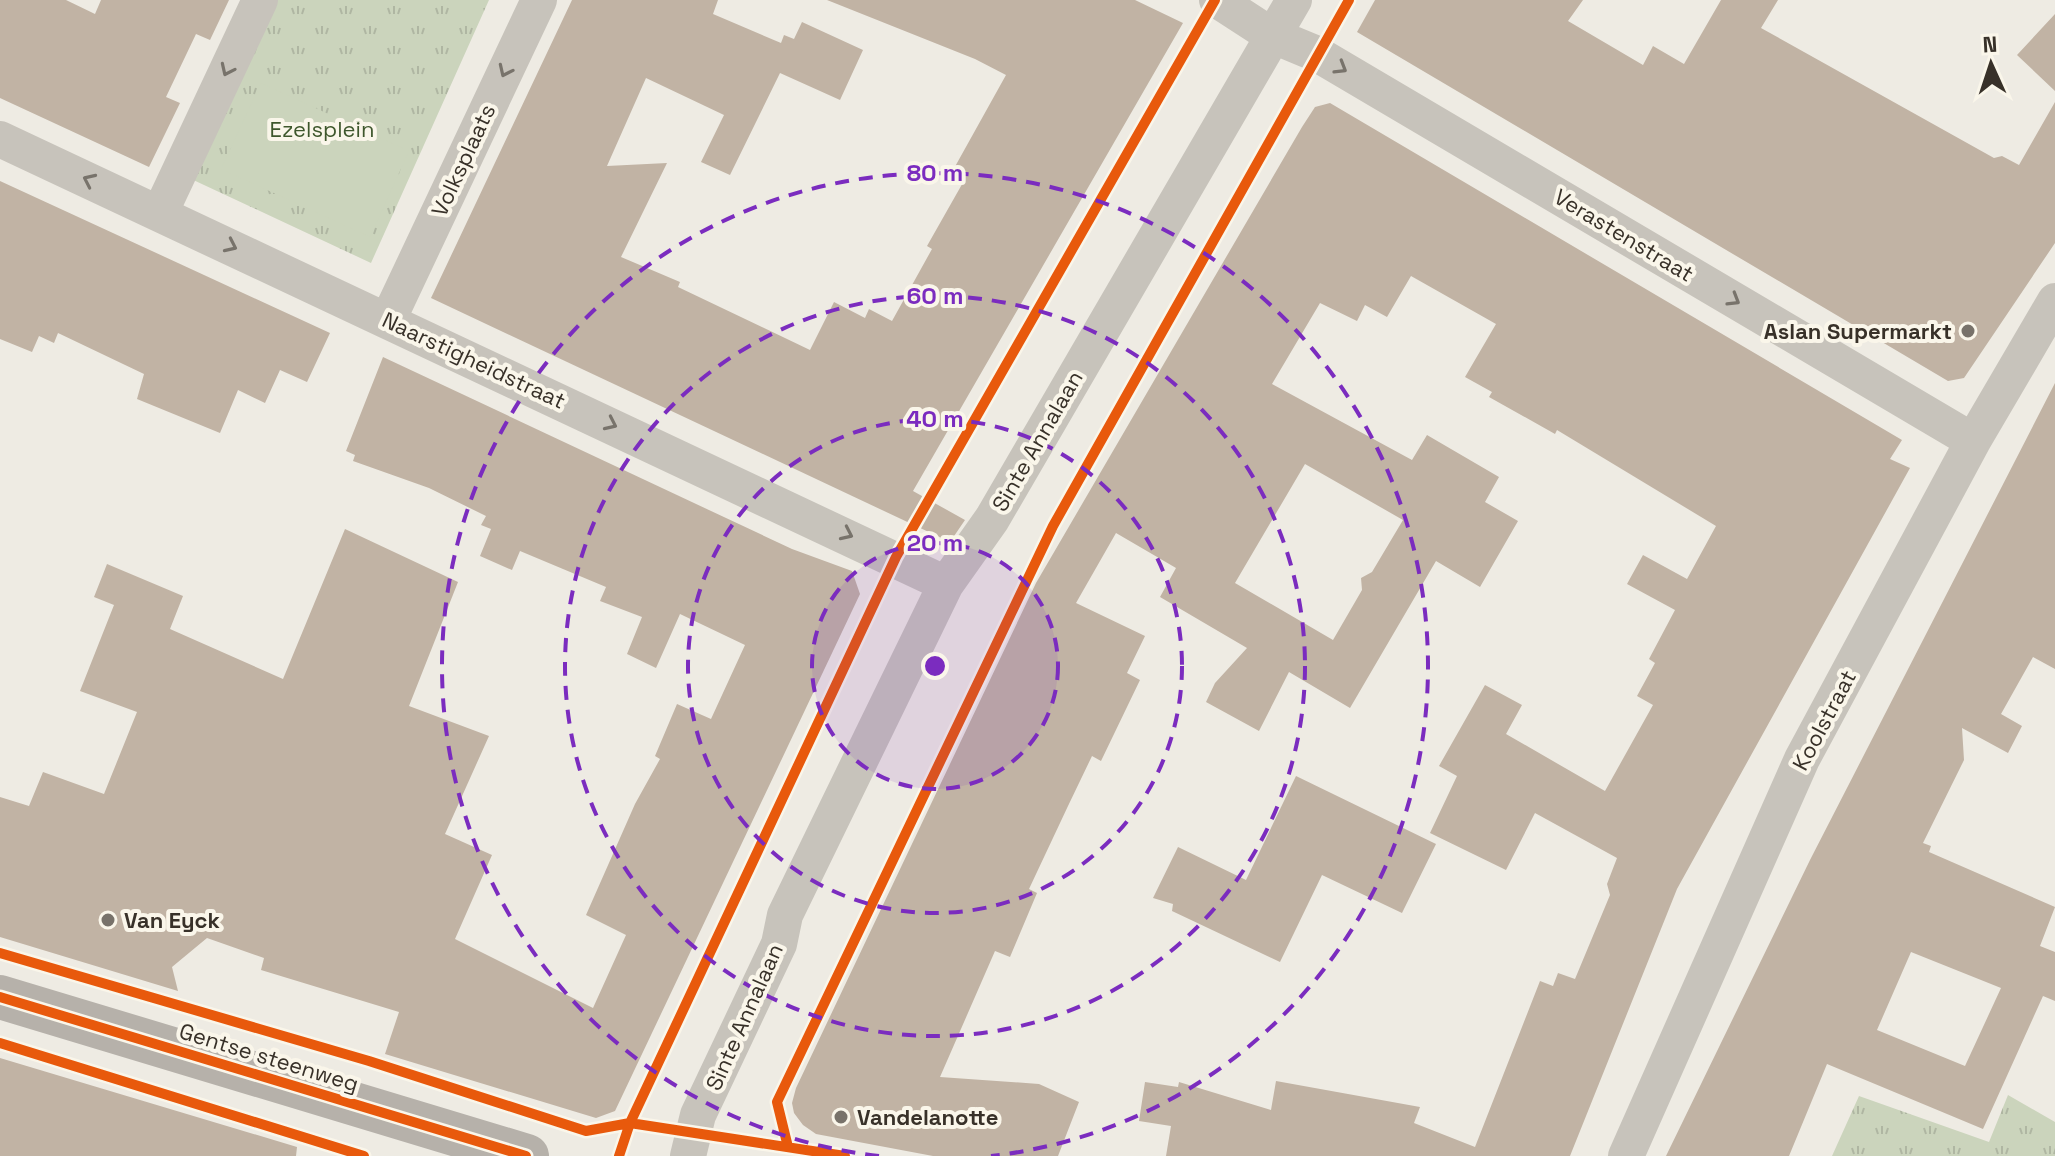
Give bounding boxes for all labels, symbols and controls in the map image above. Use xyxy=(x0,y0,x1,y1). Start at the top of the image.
north arrow xyxy=(1951,24,2031,104)
text: N xyxy=(1982,30,1998,58)
one-way arrow xyxy=(1332,58,1347,74)
one-way arrow xyxy=(221,62,237,77)
one-way arrow xyxy=(499,62,515,77)
street label: Volksplaats xyxy=(425,99,501,221)
park label: Ezelsplein xyxy=(270,115,374,143)
text: 80 m xyxy=(907,157,963,188)
one-way arrow xyxy=(83,174,98,190)
street label: Verastenstraat xyxy=(1549,182,1699,288)
one-way arrow xyxy=(222,236,237,252)
text: 60 m xyxy=(907,280,963,311)
one-way arrow xyxy=(1725,290,1740,306)
street label: Naarstigheidstraat xyxy=(378,305,570,415)
place label: Aslan Supermarkt xyxy=(1764,317,1952,345)
marker: Aslan Supermarkt xyxy=(1959,322,1977,340)
street label: Sinte Annalaan xyxy=(985,366,1089,516)
text: 40 m xyxy=(906,403,964,434)
one-way arrow xyxy=(603,414,617,430)
one-way arrow xyxy=(838,524,853,540)
text: 20 m xyxy=(907,527,963,558)
centre of rings xyxy=(921,652,949,680)
street label: Koolstraat xyxy=(1786,665,1862,775)
place label: Van Eyck xyxy=(124,906,220,934)
marker: Van Eyck xyxy=(99,911,117,929)
street label: Sinte Annalaan xyxy=(699,939,789,1095)
street label: Gentse steenweg xyxy=(176,1016,362,1098)
place label: Vandelanotte xyxy=(857,1103,998,1131)
marker: Vandelanotte xyxy=(832,1108,850,1126)

